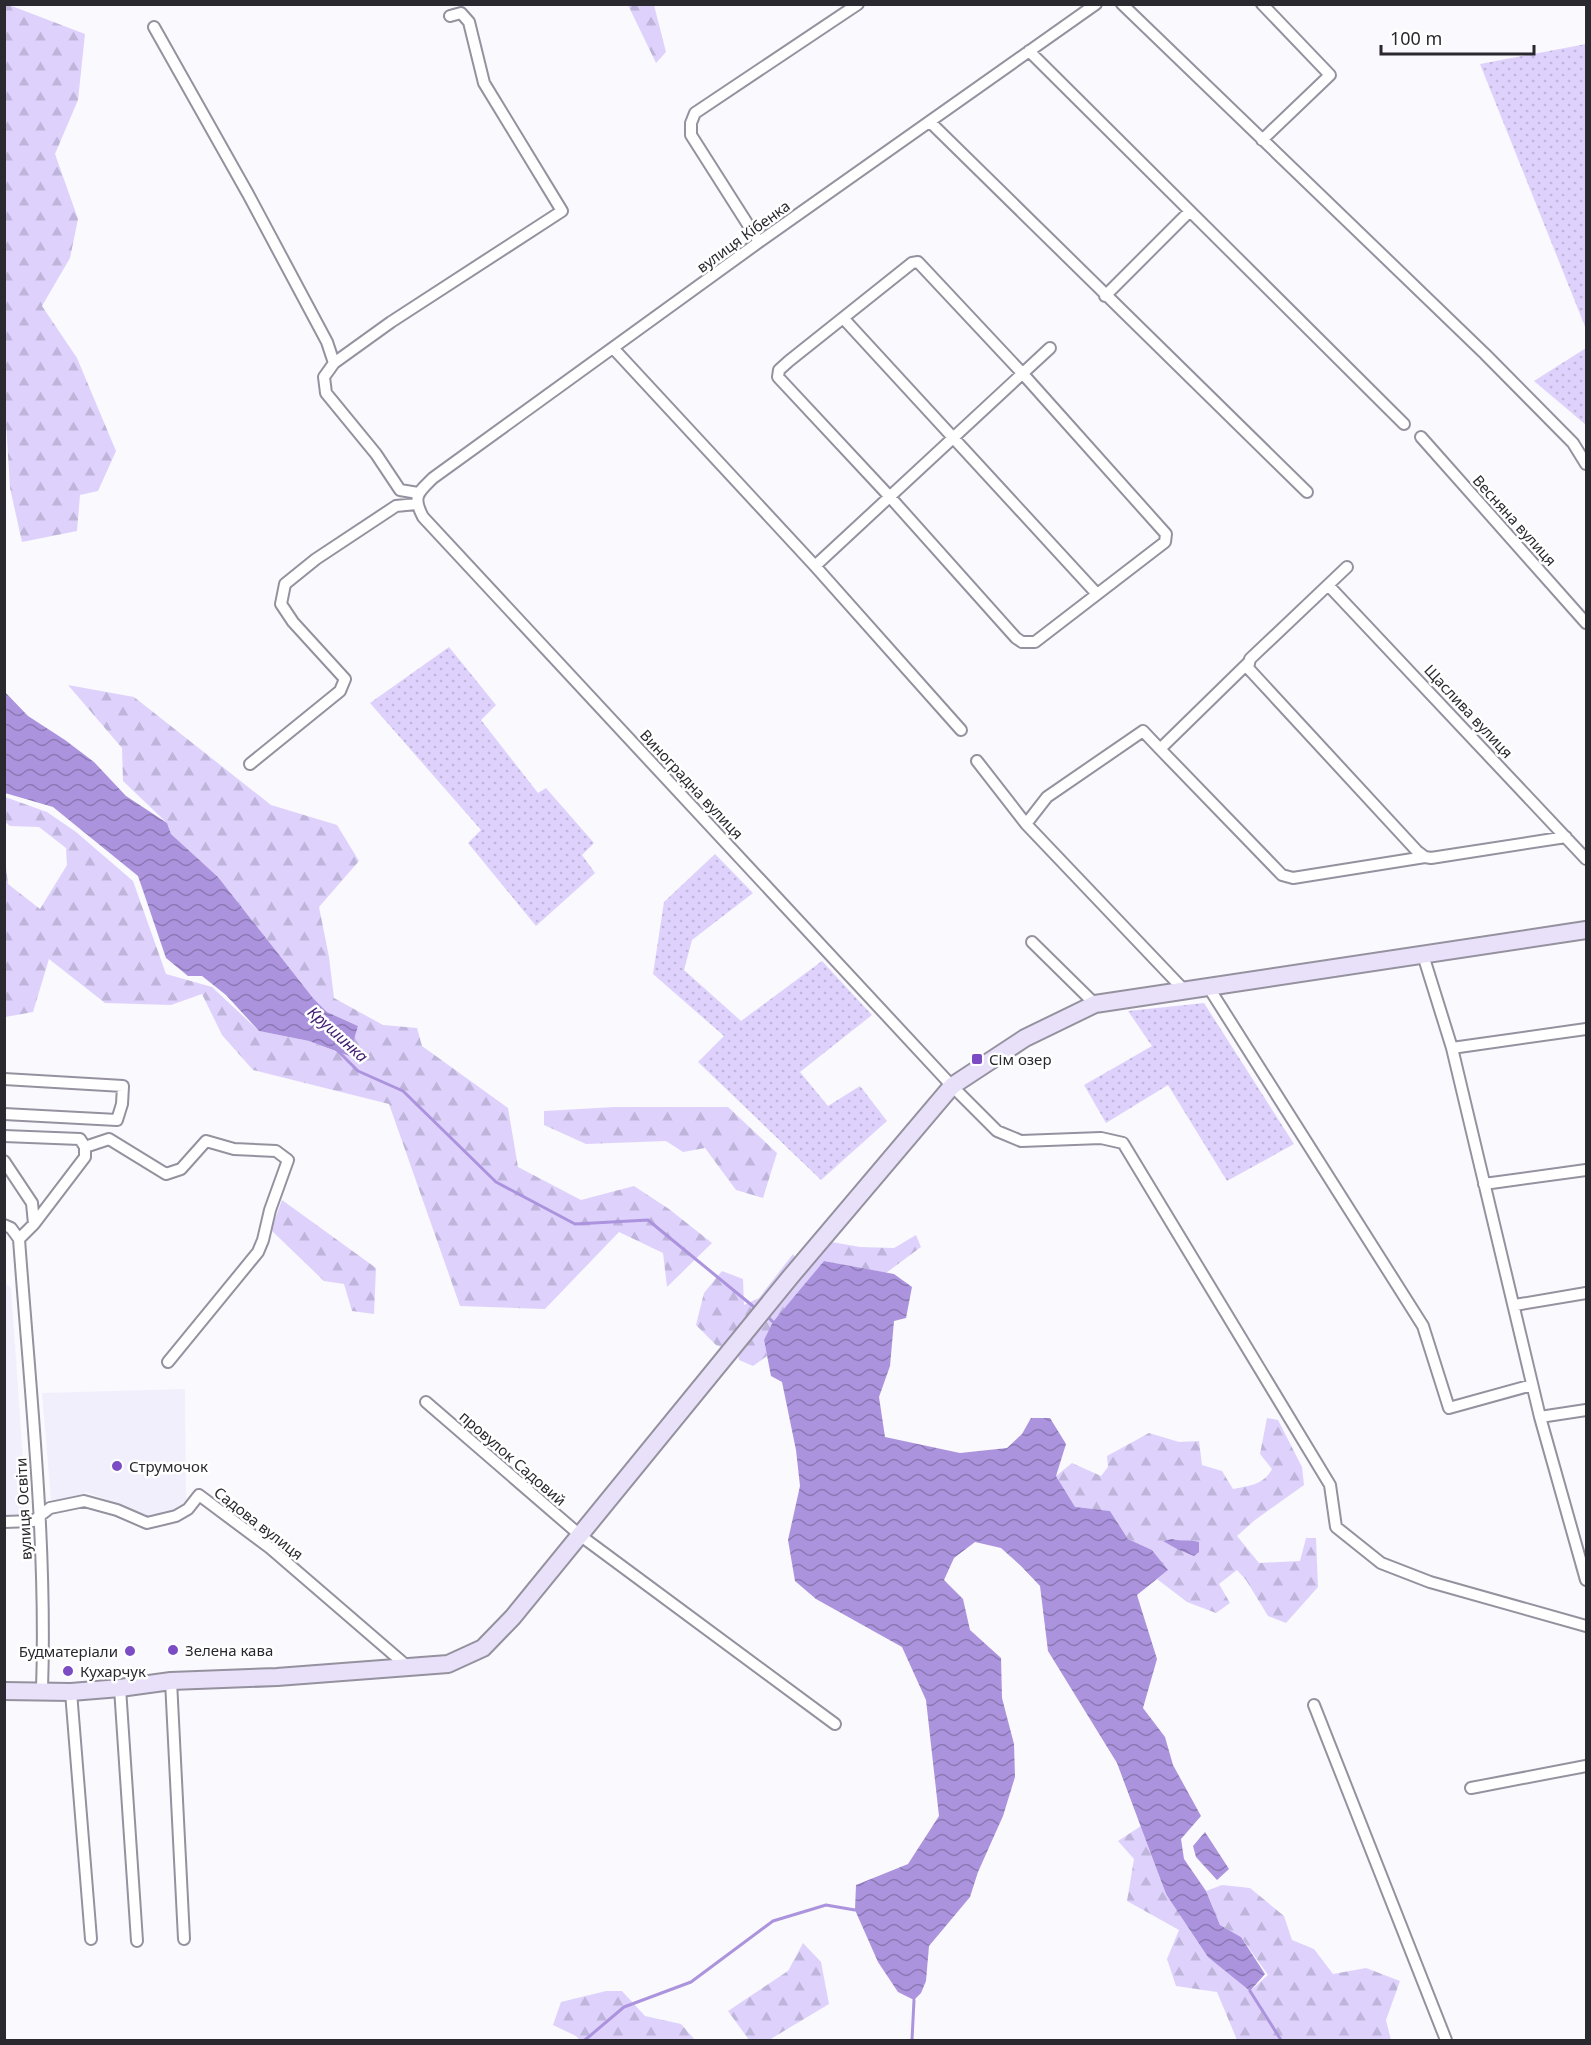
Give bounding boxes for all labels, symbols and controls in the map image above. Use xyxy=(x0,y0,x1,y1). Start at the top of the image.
scale bar xyxy=(1381,18,1534,56)
text: 100 m xyxy=(1390,26,1442,50)
street label: вулиця Кібенка xyxy=(692,195,794,277)
street label: Весняна вулиця xyxy=(1469,470,1561,570)
street label: Щаслива вулиця xyxy=(1420,660,1518,762)
street label: Виноградна вулиця xyxy=(636,725,748,843)
water label: Крушинка xyxy=(303,1001,373,1067)
place label: Сім озер xyxy=(989,1049,1052,1069)
marker: Сім озер xyxy=(970,1052,984,1066)
street label: провулок Садовий xyxy=(456,1406,570,1510)
place label: Струмочок xyxy=(129,1456,208,1476)
street label: вулиця Освіти xyxy=(10,1457,36,1561)
marker: Струмочок xyxy=(110,1459,124,1473)
street label: Садова вулиця xyxy=(210,1482,308,1564)
place label: Зелена кава xyxy=(185,1640,273,1660)
place label: Будматеріали xyxy=(19,1641,118,1661)
marker: Зелена кава xyxy=(166,1643,180,1657)
marker: Будматеріали xyxy=(123,1644,137,1658)
place label: Кухарчук xyxy=(80,1661,146,1681)
marker: Кухарчук xyxy=(61,1664,75,1678)

